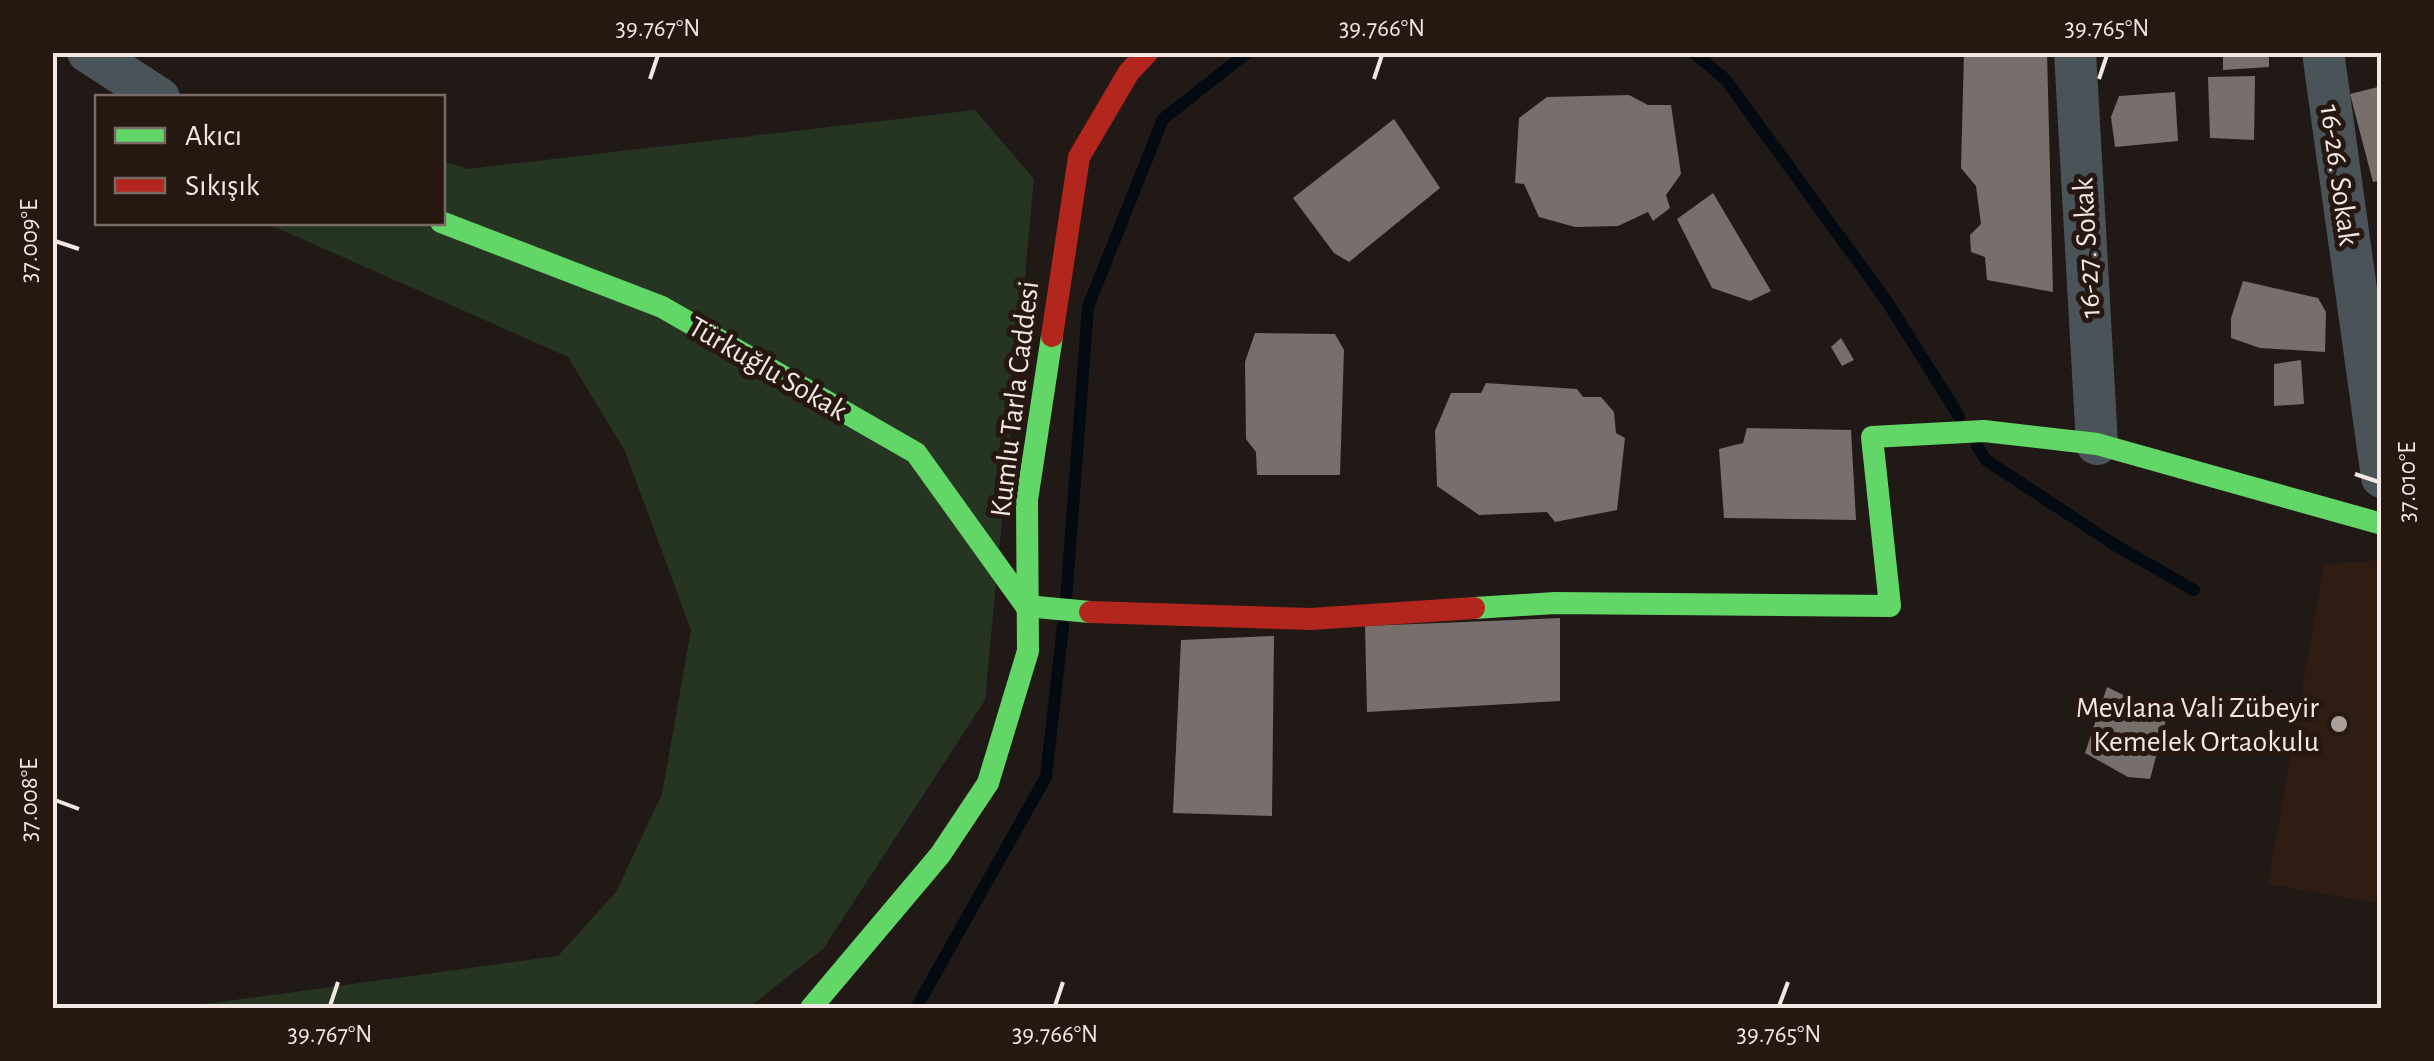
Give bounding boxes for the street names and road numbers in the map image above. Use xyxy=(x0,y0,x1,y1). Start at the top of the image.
street label: 16-26. Sokak xyxy=(2314,103,2364,248)
street label: 16-27. Sokak xyxy=(2068,177,2106,319)
street label: Kumlu Tarla Caddesi xyxy=(986,279,1044,519)
street label: Türkuğlu Sokak xyxy=(683,312,852,426)

